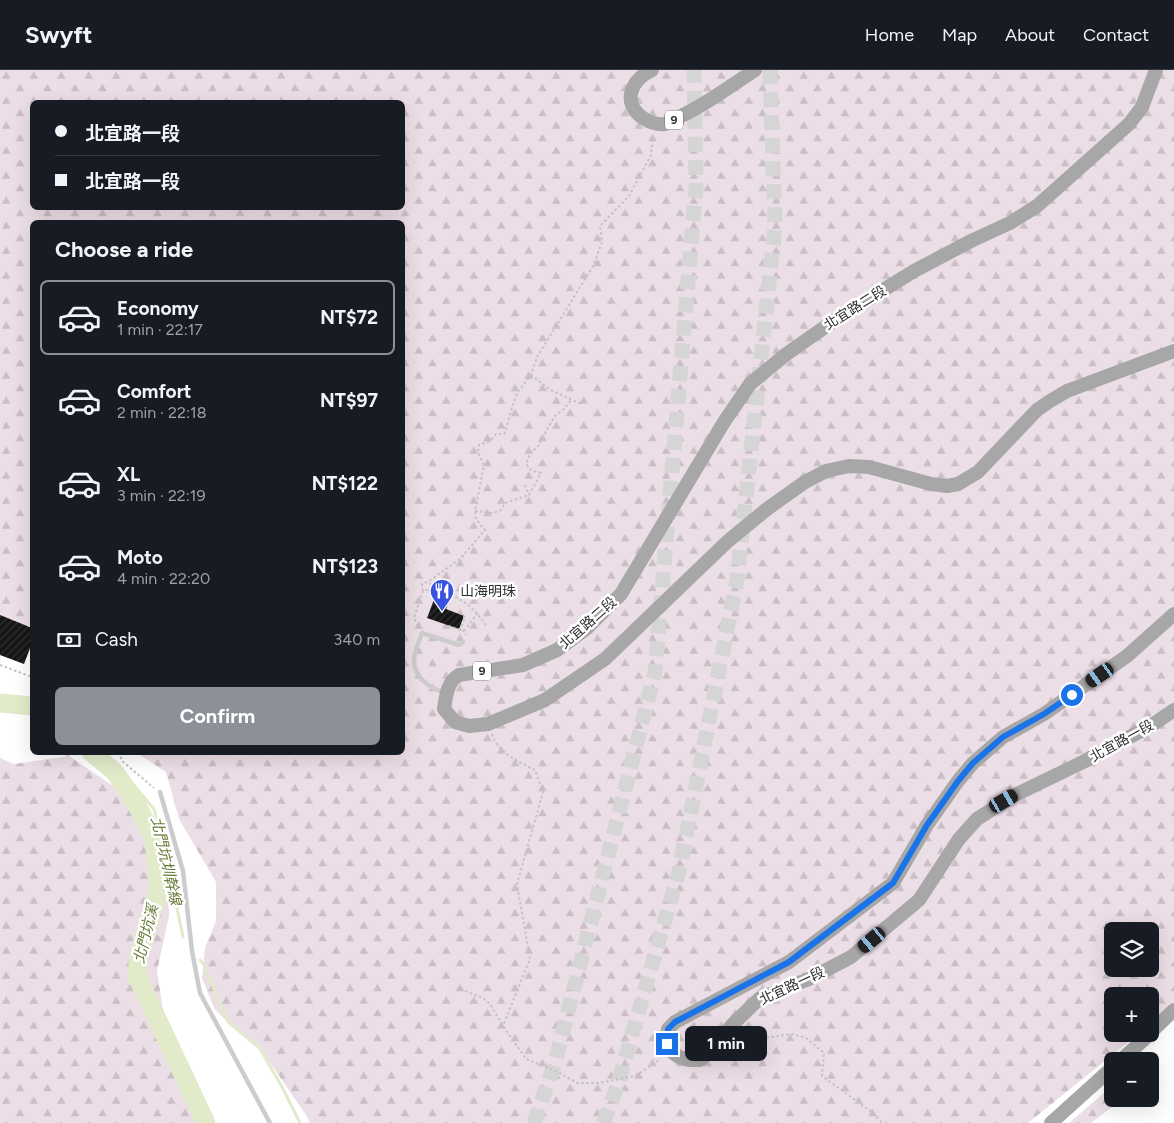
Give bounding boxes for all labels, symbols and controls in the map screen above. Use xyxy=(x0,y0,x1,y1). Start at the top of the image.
text: Swyft xyxy=(25,20,93,49)
text: Home xyxy=(865,24,914,46)
text: Map xyxy=(942,24,977,46)
text: About xyxy=(1005,24,1055,46)
text: Contact xyxy=(1083,24,1149,46)
road number: 9 xyxy=(665,110,683,130)
text: 北宜路一段 xyxy=(85,122,180,145)
text: 北宜路一段 xyxy=(85,170,180,193)
text: Choose a ride xyxy=(55,236,193,263)
street label: 北宜路二段 xyxy=(821,282,889,334)
icon: car xyxy=(57,295,102,340)
text: Economy xyxy=(117,297,199,320)
text: NT$72 xyxy=(320,306,378,329)
text: 1 min · 22:17 xyxy=(117,320,203,339)
icon: car xyxy=(57,378,102,423)
text: Comfort xyxy=(117,380,192,403)
text: NT$97 xyxy=(320,389,378,412)
text: 2 min · 22:18 xyxy=(117,403,207,422)
icon: car xyxy=(57,461,102,506)
text: XL xyxy=(117,463,140,486)
text: NT$122 xyxy=(312,472,378,495)
text: 3 min · 22:19 xyxy=(117,486,205,505)
icon: car xyxy=(57,544,102,589)
text: Moto xyxy=(117,546,163,569)
text: NT$123 xyxy=(312,555,378,578)
text: 4 min · 22:20 xyxy=(117,569,210,588)
restaurant icon: 山海明珠 xyxy=(429,578,455,612)
place label: 山海明珠 xyxy=(460,583,516,600)
street label: 北宜路二段 xyxy=(556,594,620,652)
icon: cash xyxy=(55,626,83,654)
text: Cash xyxy=(95,628,138,651)
text: 340 m xyxy=(334,630,380,649)
car xyxy=(1083,660,1116,690)
road number: 9 xyxy=(473,662,491,680)
route start xyxy=(1061,684,1083,706)
button: Confirm xyxy=(55,687,380,745)
street label: 北宜路一段 xyxy=(1087,717,1157,765)
car xyxy=(987,787,1020,815)
water label: 北門坑圳幹線 xyxy=(147,815,185,909)
water label: 北門坑溪 xyxy=(130,901,162,965)
map controls xyxy=(1104,922,1159,1107)
button: layers xyxy=(1104,922,1159,977)
car xyxy=(855,925,888,955)
street label: 北宜路一段 xyxy=(757,964,827,1008)
button: + xyxy=(1104,987,1159,1042)
callout: 1 min xyxy=(684,1026,767,1062)
route end xyxy=(656,1033,678,1055)
text: 1 min xyxy=(707,1034,745,1053)
button: − xyxy=(1104,1052,1159,1107)

